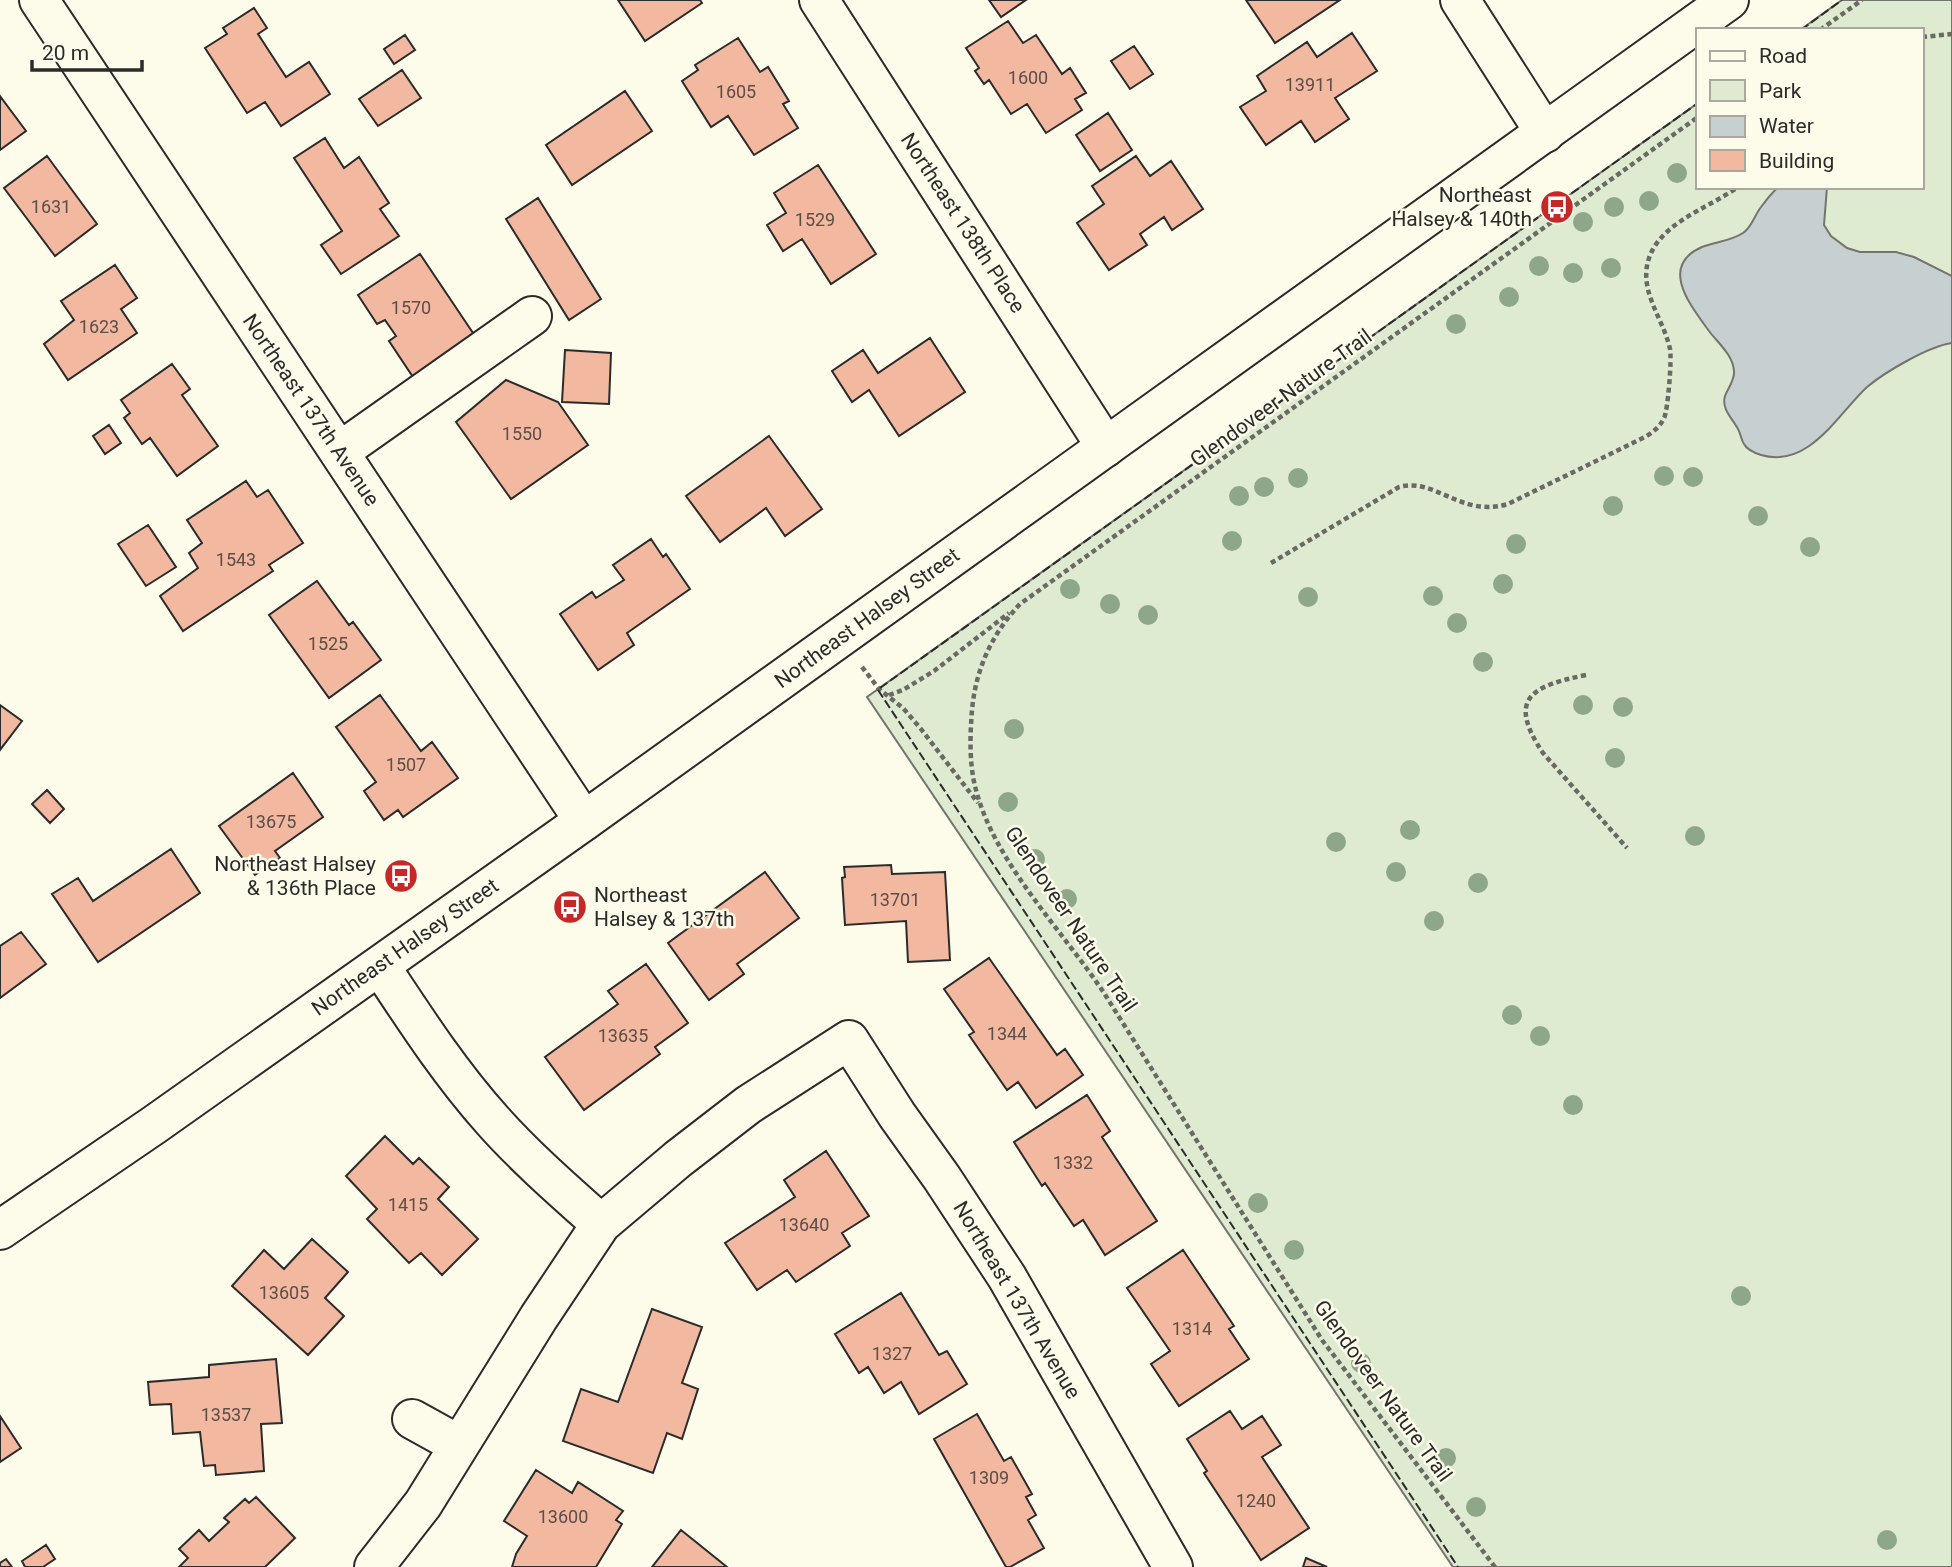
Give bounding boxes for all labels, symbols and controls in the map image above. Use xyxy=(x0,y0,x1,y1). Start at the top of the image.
scale bar xyxy=(32,28,142,72)
legend xyxy=(1696,28,1924,189)
text: 20 m xyxy=(42,41,89,65)
text: Road xyxy=(1759,44,1807,68)
house number: 1600 xyxy=(1008,67,1048,88)
house number: 13911 xyxy=(1285,74,1335,95)
text: Park xyxy=(1759,79,1802,103)
house number: 1605 xyxy=(716,81,756,102)
text: Water xyxy=(1759,114,1814,138)
street label: Northeast 138th Place xyxy=(896,129,1030,317)
text: Building xyxy=(1759,149,1834,173)
place label: Northeast Halsey & 140th xyxy=(1391,183,1532,231)
bus stop icon: Northeast Halsey & 140th xyxy=(1538,188,1576,226)
house number: 1631 xyxy=(31,196,71,217)
house number: 1529 xyxy=(795,209,835,230)
house number: 1570 xyxy=(391,297,431,318)
street label: Northeast 137th Avenue xyxy=(238,310,384,510)
house number: 1623 xyxy=(79,316,119,337)
street label: Glendoveer Nature Trail xyxy=(1186,324,1376,472)
house number: 1550 xyxy=(502,423,542,444)
street label: Northeast Halsey Street xyxy=(770,543,964,693)
house number: 1543 xyxy=(216,549,256,570)
house number: 1525 xyxy=(308,633,348,654)
house number: 1507 xyxy=(386,754,426,775)
house number: 13675 xyxy=(246,811,296,832)
street label: Glendoveer Nature Trail xyxy=(1000,822,1142,1016)
place label: Northeast Halsey & 136th Place xyxy=(214,852,376,900)
bus stop icon: Northeast Halsey & 136th Place xyxy=(382,857,420,895)
street label: Northeast Halsey Street xyxy=(307,873,503,1021)
place label: Northeast Halsey & 137th xyxy=(594,883,735,931)
bus stop icon: Northeast Halsey & 137th xyxy=(551,888,589,926)
house number: 13701 xyxy=(870,889,920,910)
house number: 1344 xyxy=(987,1023,1027,1044)
house number: 13635 xyxy=(598,1025,648,1046)
house number: 1332 xyxy=(1053,1152,1093,1173)
house number: 1415 xyxy=(388,1194,428,1215)
street label: Northeast 137th Avenue xyxy=(948,1197,1086,1403)
house number: 13640 xyxy=(779,1214,829,1235)
house number: 13605 xyxy=(259,1282,309,1303)
street label: Glendoveer Nature Trail xyxy=(1309,1296,1457,1486)
house number: 1314 xyxy=(1172,1318,1212,1339)
house number: 1327 xyxy=(872,1343,912,1364)
house number: 13537 xyxy=(201,1404,251,1425)
house number: 1309 xyxy=(969,1467,1009,1488)
house number: 1240 xyxy=(1236,1490,1276,1511)
house number: 13600 xyxy=(538,1506,588,1527)

